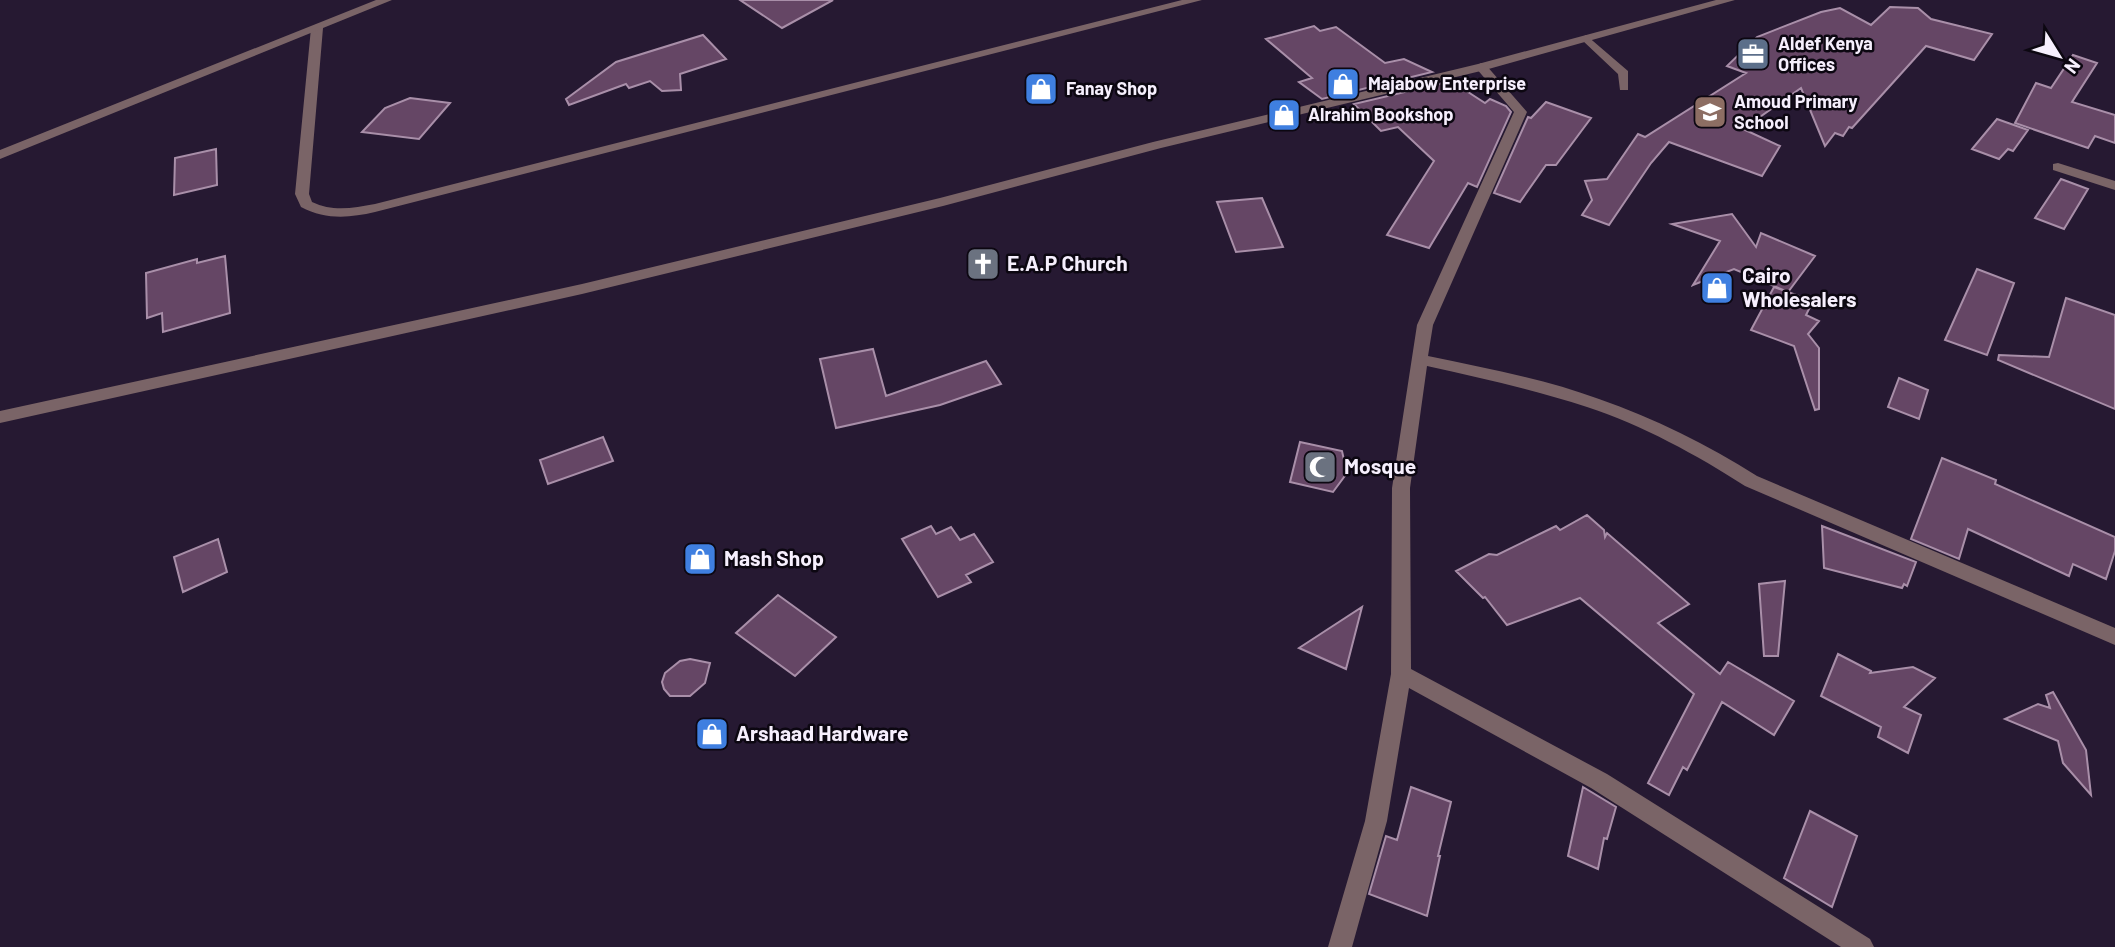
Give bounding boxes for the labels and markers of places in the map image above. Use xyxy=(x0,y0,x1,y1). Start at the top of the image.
place label: Aldef Kenya Offices xyxy=(1778,32,1873,75)
office icon: Aldef Kenya Offices xyxy=(1734,35,1772,73)
shop icon: Majabow Enterprise xyxy=(1324,65,1362,103)
shop icon: Fanay Shop xyxy=(1022,70,1060,108)
place label: Majabow Enterprise xyxy=(1368,72,1526,94)
place label: Fanay Shop xyxy=(1066,77,1157,99)
place label: Amoud Primary School xyxy=(1734,90,1858,133)
school or university icon: Amoud Primary School xyxy=(1691,93,1729,131)
shop icon: Alrahim Bookshop xyxy=(1265,96,1303,134)
place label: Alrahim Bookshop xyxy=(1308,103,1454,125)
church icon: E.A.P Church xyxy=(964,245,1002,283)
place label: E.A.P Church xyxy=(1007,250,1128,275)
place label: Cairo Wholesalers xyxy=(1742,262,1857,311)
shop icon: Cairo Wholesalers xyxy=(1698,269,1736,307)
mosque icon: Mosque xyxy=(1301,448,1339,486)
place label: Mosque xyxy=(1344,453,1416,478)
shop icon: Mash Shop xyxy=(681,540,719,578)
place label: Mash Shop xyxy=(724,545,824,570)
shop icon: Arshaad Hardware xyxy=(693,715,731,753)
place label: Arshaad Hardware xyxy=(736,720,908,745)

